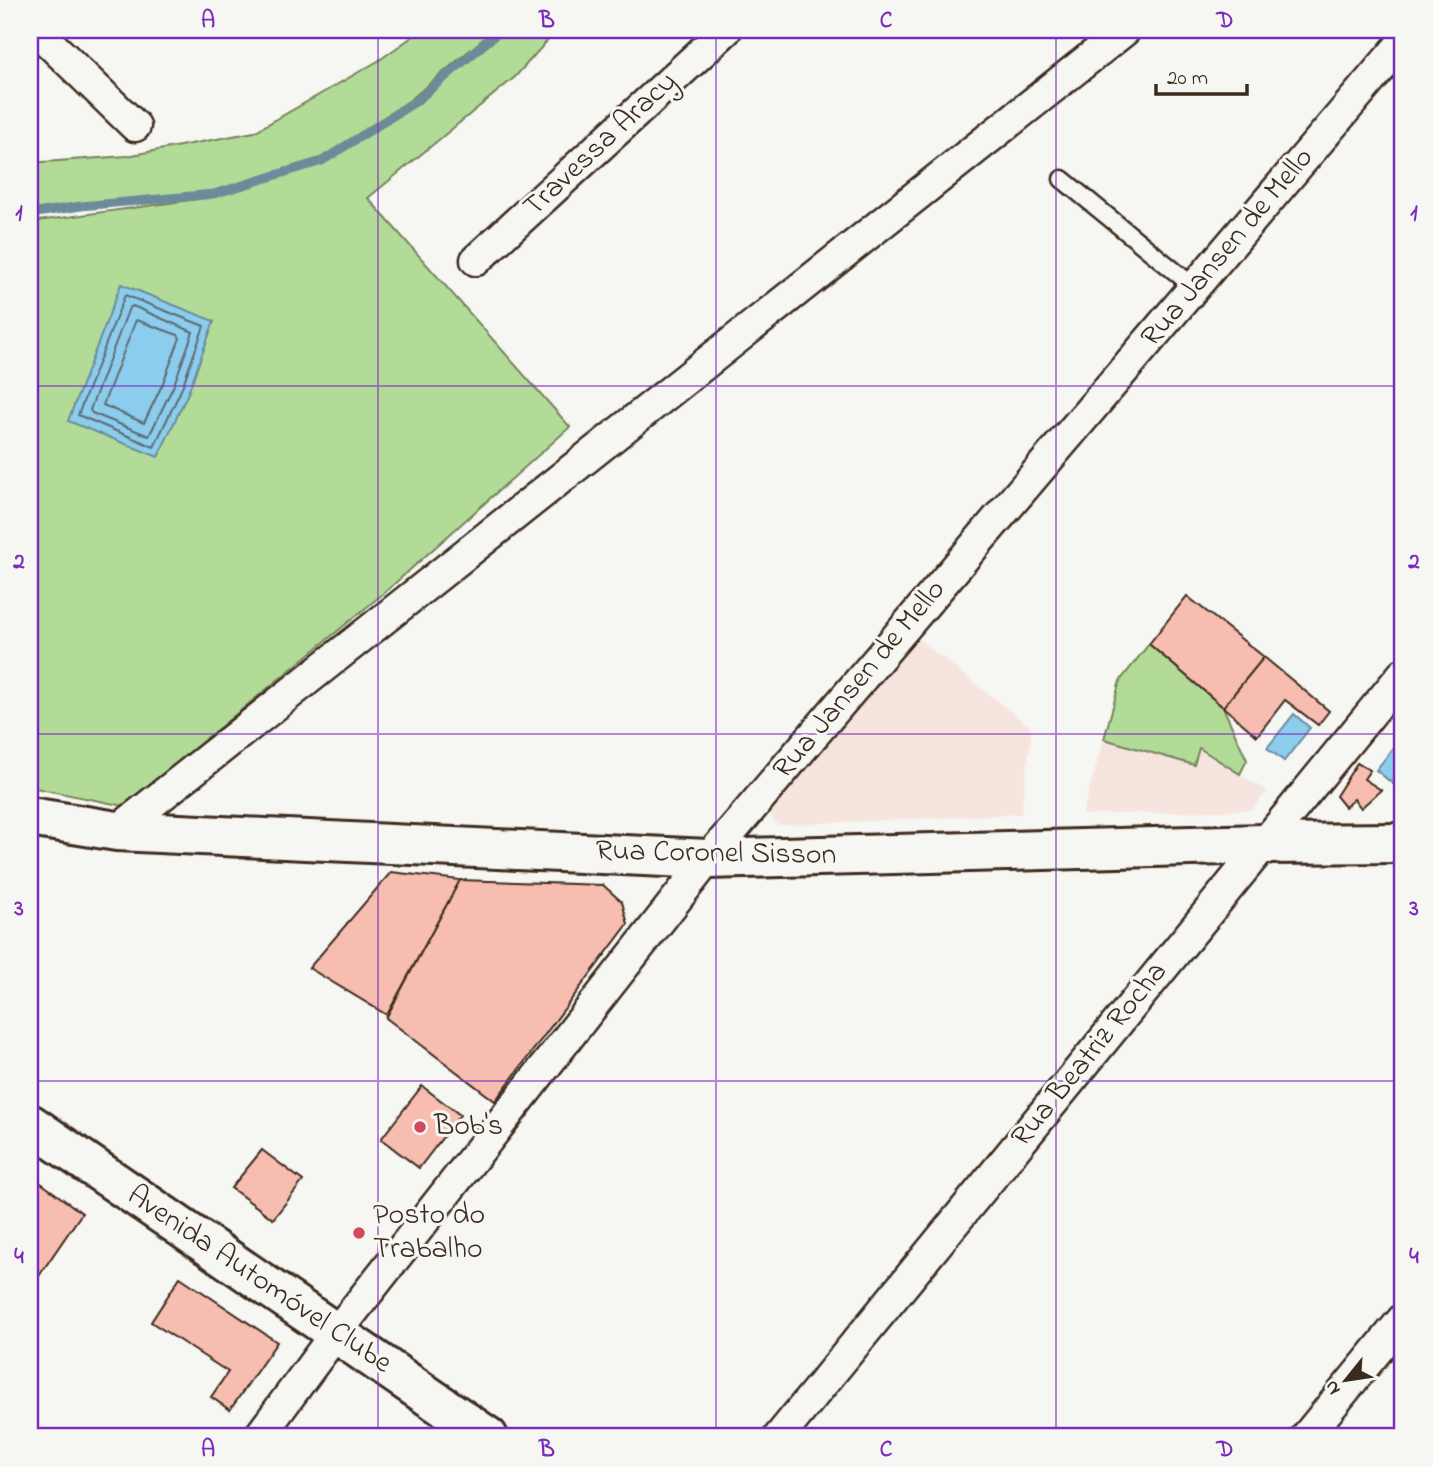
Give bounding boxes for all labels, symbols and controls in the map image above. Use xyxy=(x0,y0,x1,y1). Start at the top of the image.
text: A xyxy=(201,5,215,38)
text: B xyxy=(538,5,555,38)
text: C xyxy=(880,5,893,38)
text: D xyxy=(1216,5,1233,38)
scale bar xyxy=(1156,52,1248,96)
street label: Travessa Aracy xyxy=(514,62,688,228)
text: 20 m xyxy=(1167,64,1208,94)
street label: Rua Jansen de Mello xyxy=(1131,138,1325,358)
text: 1 xyxy=(15,198,23,231)
text: 1 xyxy=(1410,198,1418,231)
text: 2 xyxy=(12,546,25,579)
text: 2 xyxy=(1407,546,1420,579)
street label: Rua Jansen de Mello xyxy=(763,570,957,790)
street label: Rua Coronel Sisson xyxy=(595,830,837,878)
text: 3 xyxy=(13,893,24,926)
text: 3 xyxy=(1408,893,1419,926)
street label: Rua Beatriz Rocha xyxy=(1001,953,1179,1157)
place label: Bob's xyxy=(433,1105,503,1149)
marker: Bob's xyxy=(412,1119,428,1135)
street label: Avenida Automóvel Clube xyxy=(118,1175,401,1386)
place label: Posto do Trabalho xyxy=(373,1194,485,1272)
marker: Posto do Trabalho xyxy=(351,1225,367,1241)
text: 4 xyxy=(14,1241,24,1274)
text: 4 xyxy=(1409,1241,1419,1274)
north arrow xyxy=(1310,1344,1380,1414)
text: N xyxy=(1318,1375,1348,1400)
text: A xyxy=(201,1434,215,1467)
text: B xyxy=(538,1434,555,1467)
text: C xyxy=(880,1434,893,1467)
text: D xyxy=(1216,1434,1233,1467)

